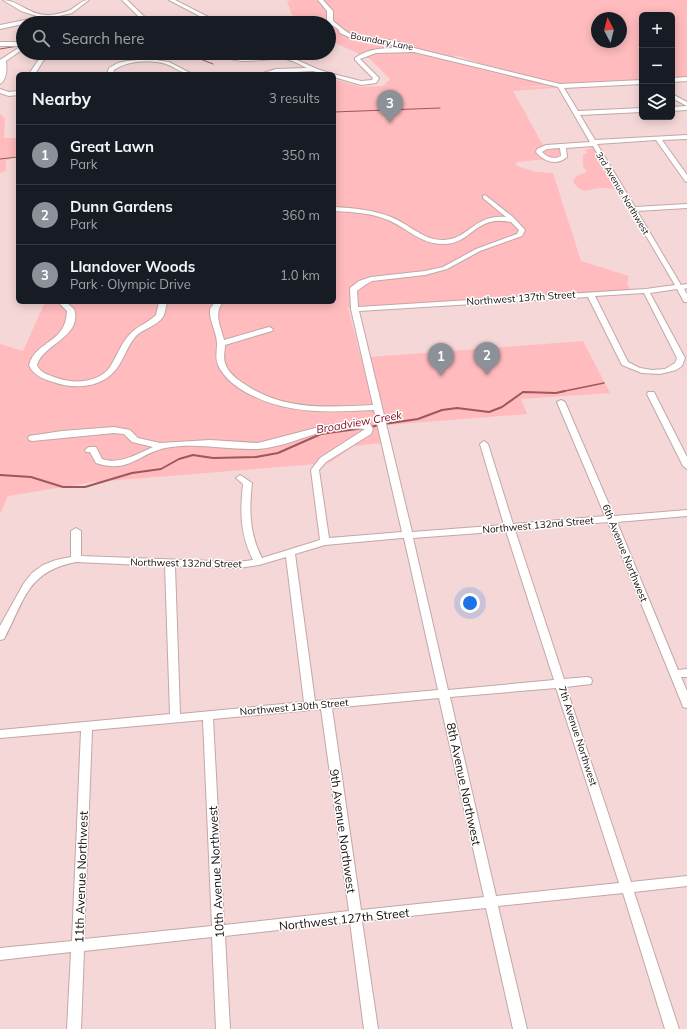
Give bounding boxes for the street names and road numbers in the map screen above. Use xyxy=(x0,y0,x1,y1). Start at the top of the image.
street label: Boundary Lane xyxy=(350,30,414,53)
street label: 3rd Avenue Northwest xyxy=(594,150,652,236)
street label: Northwest 137th Street xyxy=(466,288,576,308)
street label: 6th Avenue Northwest xyxy=(599,502,651,604)
street label: Northwest 132nd Street xyxy=(482,514,595,536)
street label: Northwest 132nd Street xyxy=(130,556,242,570)
street label: 7th Avenue Northwest xyxy=(556,684,600,788)
street label: Northwest 130th Street xyxy=(239,696,349,718)
street label: 8th Avenue Northwest xyxy=(444,721,484,847)
street label: 9th Avenue Northwest xyxy=(327,768,359,894)
street label: 10th Avenue Northwest xyxy=(205,806,227,938)
street label: 11th Avenue Northwest xyxy=(71,811,91,943)
street label: Northwest 127th Street xyxy=(278,905,410,933)

